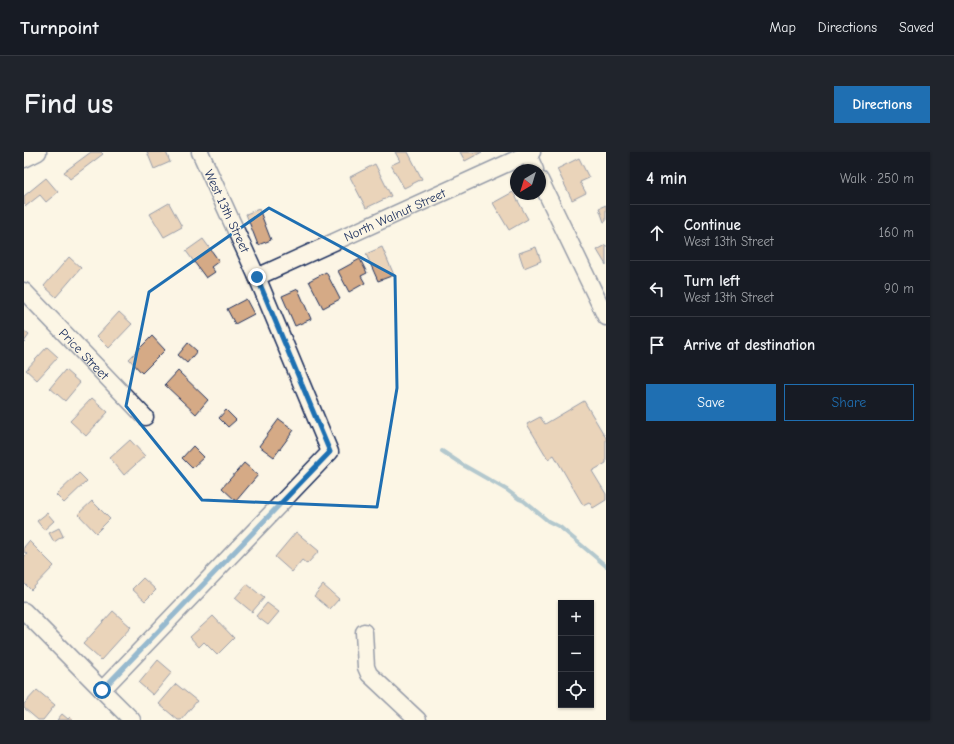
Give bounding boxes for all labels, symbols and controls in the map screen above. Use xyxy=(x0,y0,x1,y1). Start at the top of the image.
text: Turnpoint xyxy=(20,17,99,39)
text: Map xyxy=(769,19,796,36)
text: Directions xyxy=(818,19,877,36)
text: Saved xyxy=(899,19,934,36)
button: Directions xyxy=(834,86,930,123)
text: Find us xyxy=(24,88,113,120)
north arrow xyxy=(510,164,546,200)
street label: West 13th Street xyxy=(201,167,253,256)
text: 4 min xyxy=(646,169,687,188)
text: Walk · 250 m xyxy=(840,171,914,186)
street label: North Walnut Street xyxy=(341,184,449,244)
text: Continue xyxy=(684,216,741,234)
icon: ahead xyxy=(646,222,668,244)
text: 160 m xyxy=(879,225,914,240)
text: West 13th Street xyxy=(684,234,774,249)
route end xyxy=(248,268,266,286)
text: Turn left xyxy=(684,272,740,290)
icon: left xyxy=(646,278,668,300)
text: 90 m xyxy=(884,281,914,296)
text: West 13th Street xyxy=(684,290,774,305)
street label: Price Street xyxy=(56,325,113,383)
icon: arrive xyxy=(646,334,668,356)
text: Arrive at destination xyxy=(684,336,815,354)
button: Save xyxy=(646,384,776,421)
button: Share xyxy=(784,384,914,421)
map controls xyxy=(558,600,594,708)
button: + xyxy=(558,600,594,636)
button: − xyxy=(558,636,594,672)
button: locate xyxy=(558,672,594,708)
route start xyxy=(93,681,111,699)

